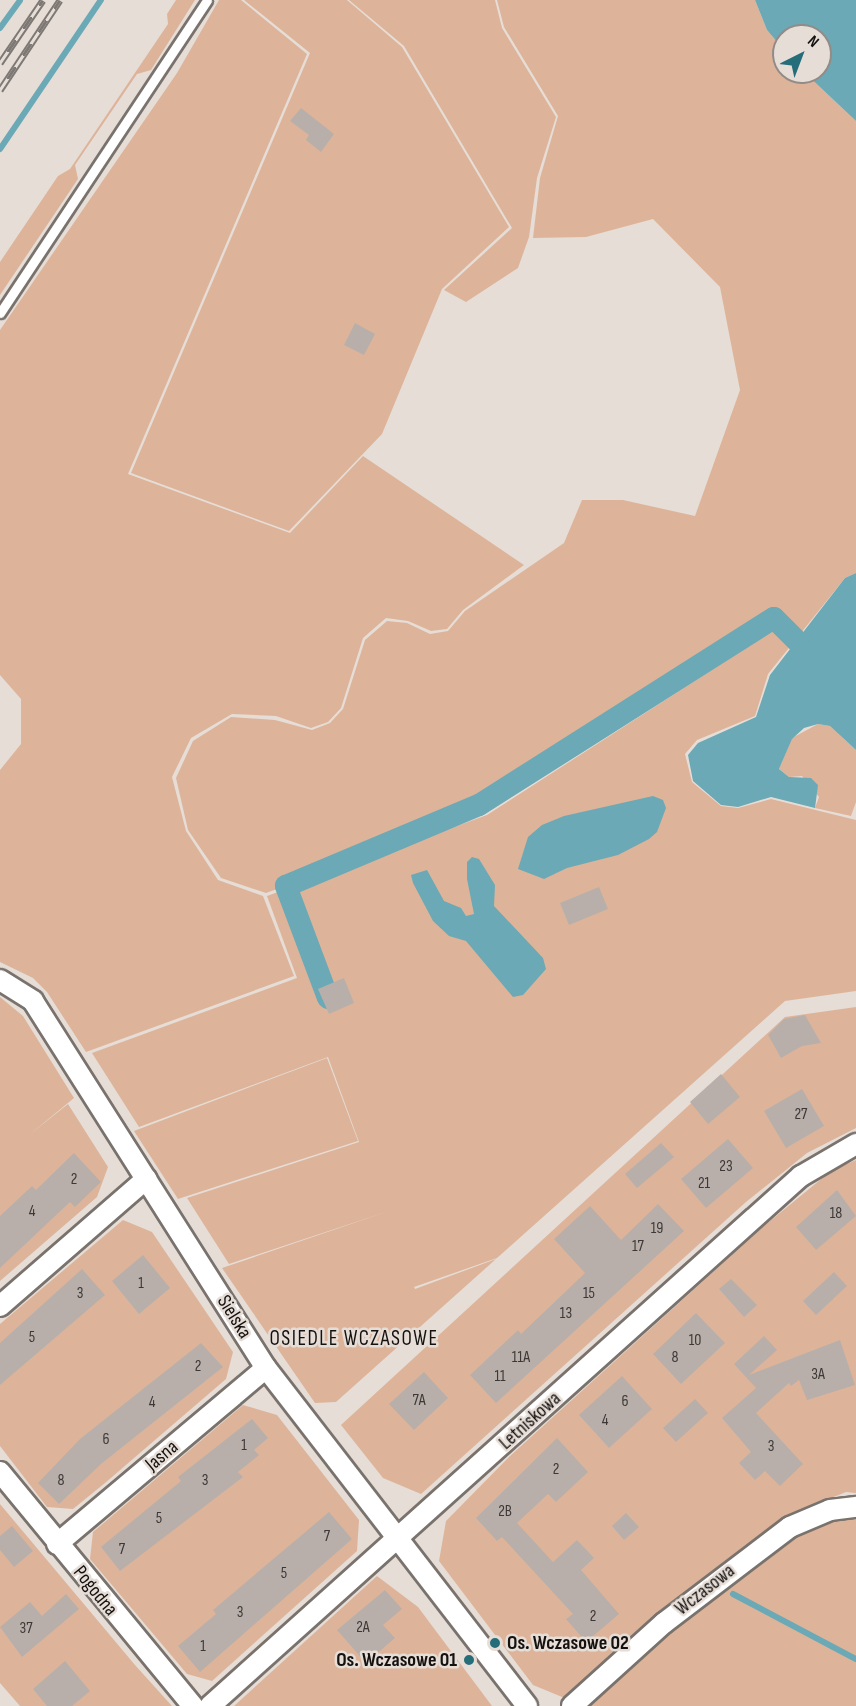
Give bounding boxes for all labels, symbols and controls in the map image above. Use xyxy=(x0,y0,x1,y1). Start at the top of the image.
north arrow xyxy=(772,24,832,84)
text: N xyxy=(804,32,823,52)
house number: 27 xyxy=(794,1105,808,1125)
house number: 23 xyxy=(719,1157,733,1177)
house number: 2 xyxy=(71,1170,77,1190)
house number: 21 xyxy=(698,1174,710,1194)
house number: 4 xyxy=(29,1202,35,1222)
house number: 18 xyxy=(830,1204,842,1224)
house number: 19 xyxy=(651,1219,663,1239)
house number: 17 xyxy=(632,1237,644,1257)
house number: 1 xyxy=(138,1274,144,1294)
house number: 3 xyxy=(77,1284,83,1304)
house number: 15 xyxy=(583,1284,595,1304)
street label: Sielska xyxy=(211,1291,257,1343)
house number: 13 xyxy=(560,1304,572,1324)
district label: OSIEDLE WCZASOWE xyxy=(269,1326,439,1352)
house number: 5 xyxy=(29,1328,35,1348)
house number: 10 xyxy=(689,1331,701,1351)
house number: 11A xyxy=(512,1348,530,1368)
house number: 8 xyxy=(671,1348,679,1368)
house number: 2 xyxy=(195,1357,201,1377)
house number: 3A xyxy=(811,1365,825,1385)
house number: 11 xyxy=(494,1367,506,1387)
street label: Letniskowa xyxy=(494,1387,566,1455)
house number: 7A xyxy=(413,1391,425,1411)
house number: 6 xyxy=(621,1392,629,1412)
house number: 4 xyxy=(149,1393,155,1413)
house number: 4 xyxy=(602,1411,608,1431)
house number: 6 xyxy=(102,1430,110,1450)
street label: Jasna xyxy=(141,1435,183,1477)
house number: 1 xyxy=(241,1436,247,1456)
house number: 3 xyxy=(768,1437,774,1457)
house number: 2 xyxy=(553,1460,559,1480)
house number: 8 xyxy=(57,1471,65,1491)
house number: 3 xyxy=(202,1471,208,1491)
house number: 2B xyxy=(498,1502,512,1522)
house number: 5 xyxy=(156,1509,162,1529)
house number: 7 xyxy=(324,1527,330,1547)
house number: 7 xyxy=(119,1540,125,1560)
street label: Wczasowa xyxy=(670,1559,740,1621)
street label: Pogodna xyxy=(68,1561,122,1621)
house number: 5 xyxy=(281,1564,287,1584)
house number: 3 xyxy=(237,1603,243,1623)
house number: 2 xyxy=(590,1607,596,1627)
house number: 2A xyxy=(356,1618,370,1638)
house number: 37 xyxy=(19,1619,33,1639)
place label: Os. Wczasowe 02 xyxy=(507,1631,629,1655)
marker: Os. Wczasowe 02 xyxy=(488,1636,502,1650)
house number: 1 xyxy=(200,1637,206,1657)
place label: Os. Wczasowe 01 xyxy=(336,1648,457,1672)
marker: Os. Wczasowe 01 xyxy=(462,1653,476,1667)

